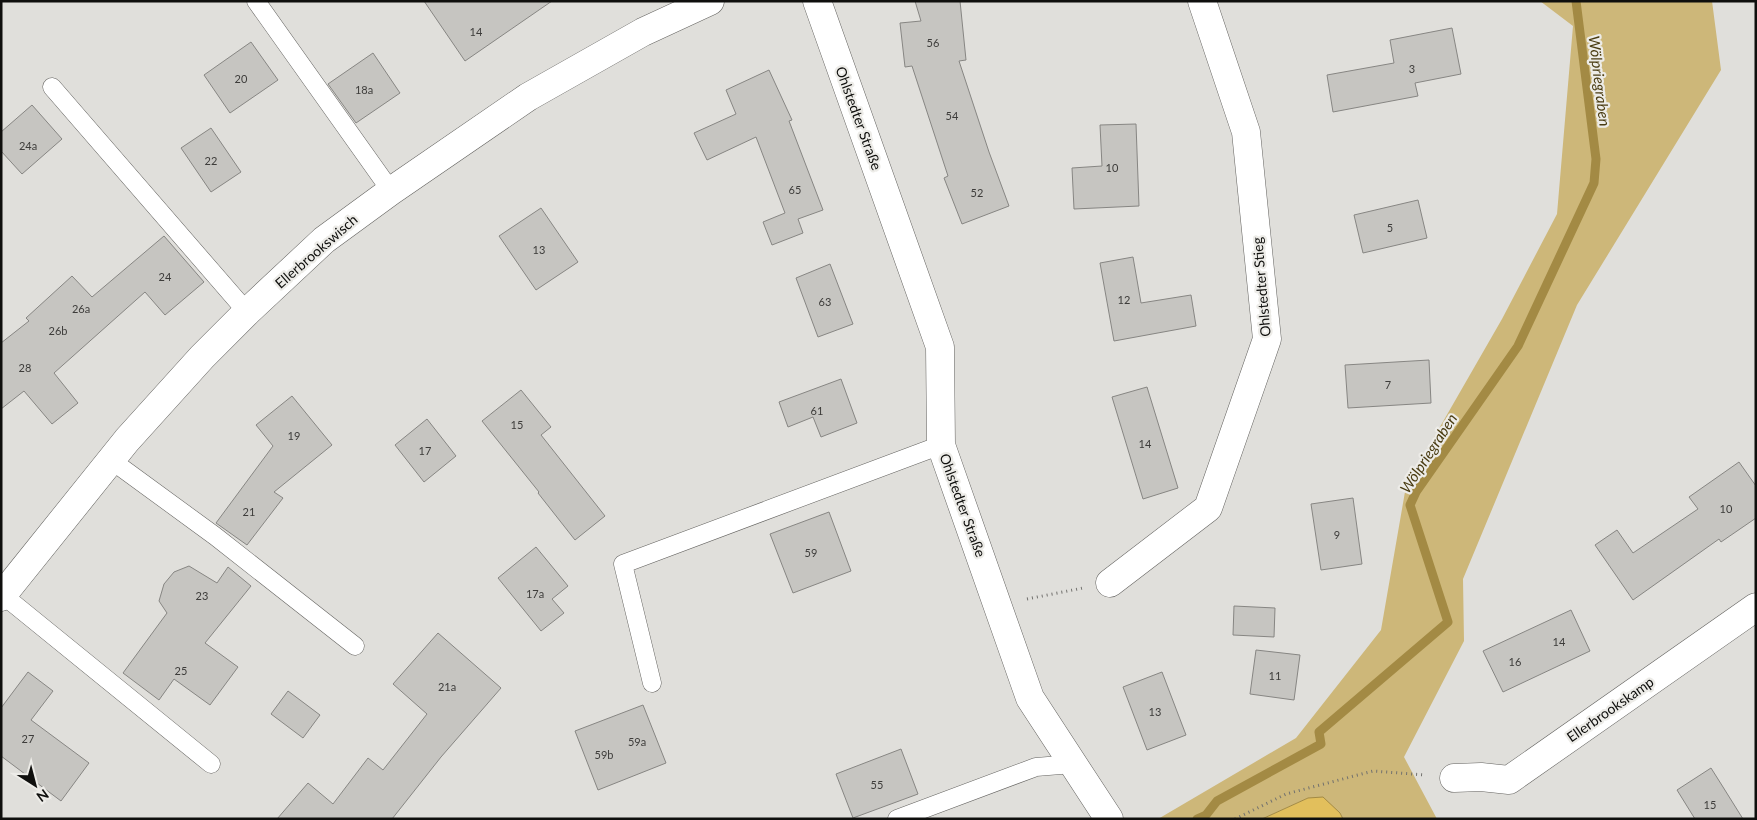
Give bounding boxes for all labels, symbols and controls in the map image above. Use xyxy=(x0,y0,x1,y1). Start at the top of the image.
house number: 14 xyxy=(470,25,483,38)
water label: Wölpriegraben xyxy=(1586,35,1614,127)
house number: 56 xyxy=(927,36,939,49)
house number: 3 xyxy=(1409,62,1415,75)
street label: Ohlstedter Straße xyxy=(832,64,886,172)
house number: 20 xyxy=(235,72,248,85)
house number: 18a xyxy=(355,83,373,96)
house number: 54 xyxy=(946,109,959,122)
house number: 24a xyxy=(19,139,37,152)
house number: 22 xyxy=(205,154,217,167)
house number: 10 xyxy=(1106,161,1119,174)
house number: 65 xyxy=(789,183,801,196)
house number: 52 xyxy=(971,186,983,199)
street label: Ellerbrookswisch xyxy=(271,211,361,291)
house number: 5 xyxy=(1387,221,1393,234)
street label: Ohlstedter Stieg xyxy=(1248,237,1274,337)
house number: 13 xyxy=(533,243,545,256)
house number: 24 xyxy=(159,270,172,283)
house number: 12 xyxy=(1118,293,1130,306)
house number: 63 xyxy=(819,295,831,308)
house number: 26a xyxy=(72,302,90,315)
house number: 26b xyxy=(49,324,67,337)
house number: 28 xyxy=(19,361,31,374)
house number: 7 xyxy=(1385,378,1391,391)
house number: 61 xyxy=(811,404,823,417)
water label: Wölpriegraben xyxy=(1396,410,1460,496)
house number: 15 xyxy=(511,418,523,431)
house number: 19 xyxy=(288,429,300,442)
house number: 14 xyxy=(1139,437,1152,450)
house number: 17 xyxy=(419,444,431,457)
street label: Ohlstedter Straße xyxy=(936,451,990,559)
house number: 10 xyxy=(1720,502,1733,515)
house number: 21 xyxy=(243,505,255,518)
house number: 9 xyxy=(1334,528,1340,541)
house number: 59 xyxy=(805,546,817,559)
house number: 17a xyxy=(526,587,544,600)
house number: 23 xyxy=(196,589,208,602)
house number: 14 xyxy=(1553,635,1566,648)
house number: 16 xyxy=(1509,655,1521,668)
house number: 25 xyxy=(175,664,187,677)
house number: 11 xyxy=(1269,669,1281,682)
street label: Ellerbrookskamp xyxy=(1563,673,1657,745)
house number: 21a xyxy=(438,680,456,693)
house number: 13 xyxy=(1149,705,1161,718)
house number: 27 xyxy=(22,732,34,745)
house number: 59a xyxy=(628,735,646,748)
house number: 59b xyxy=(595,748,613,761)
north arrow xyxy=(10,760,60,810)
house number: 55 xyxy=(871,778,883,791)
text: N xyxy=(34,786,52,806)
house number: 15 xyxy=(1704,798,1716,811)

